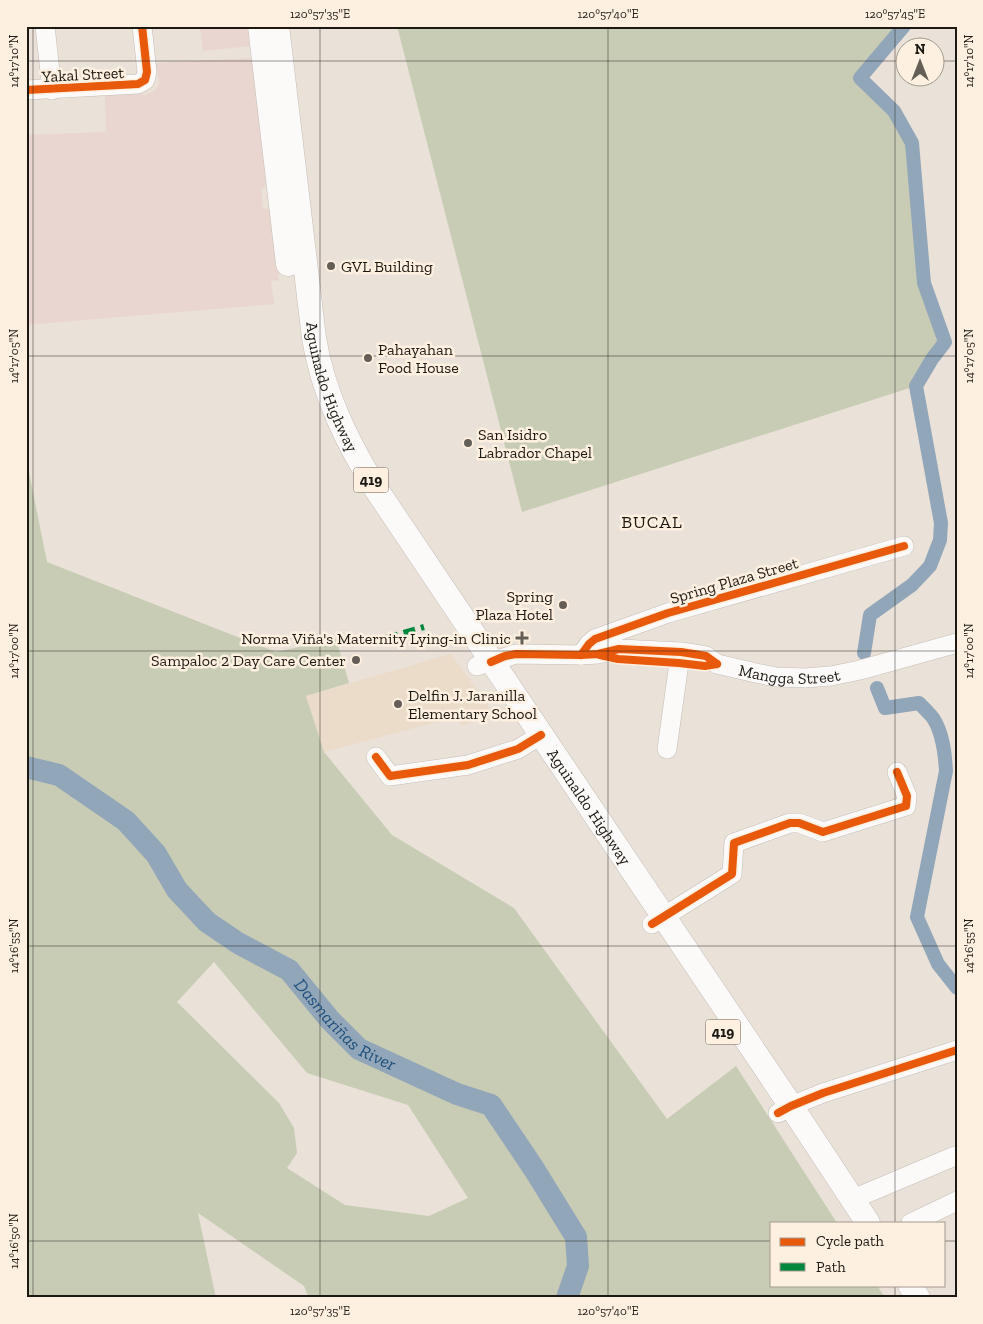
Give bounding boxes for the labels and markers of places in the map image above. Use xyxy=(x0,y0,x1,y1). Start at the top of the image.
place label: GVL Building xyxy=(341,257,433,276)
marker: GVL Building xyxy=(325,260,337,272)
place label: Pahayahan Food House xyxy=(378,340,459,377)
marker: Pahayahan Food House xyxy=(362,352,374,364)
place label: San Isidro Labrador Chapel xyxy=(478,425,592,462)
marker: San Isidro Labrador Chapel xyxy=(462,437,474,449)
place label: Spring Plaza Hotel xyxy=(475,587,553,624)
marker: Spring Plaza Hotel xyxy=(557,599,569,611)
place label: Norma Viña's Maternity Lying-in Clinic xyxy=(241,629,511,648)
marker: Norma Viña's Maternity Lying-in Clinic xyxy=(515,631,529,645)
place label: Sampaloc 2 Day Care Center xyxy=(151,651,346,670)
marker: Sampaloc 2 Day Care Center xyxy=(350,654,362,666)
place label: Delfin J. Jaranilla Elementary School xyxy=(408,686,537,723)
marker: Delfin J. Jaranilla Elementary School xyxy=(392,698,404,710)

